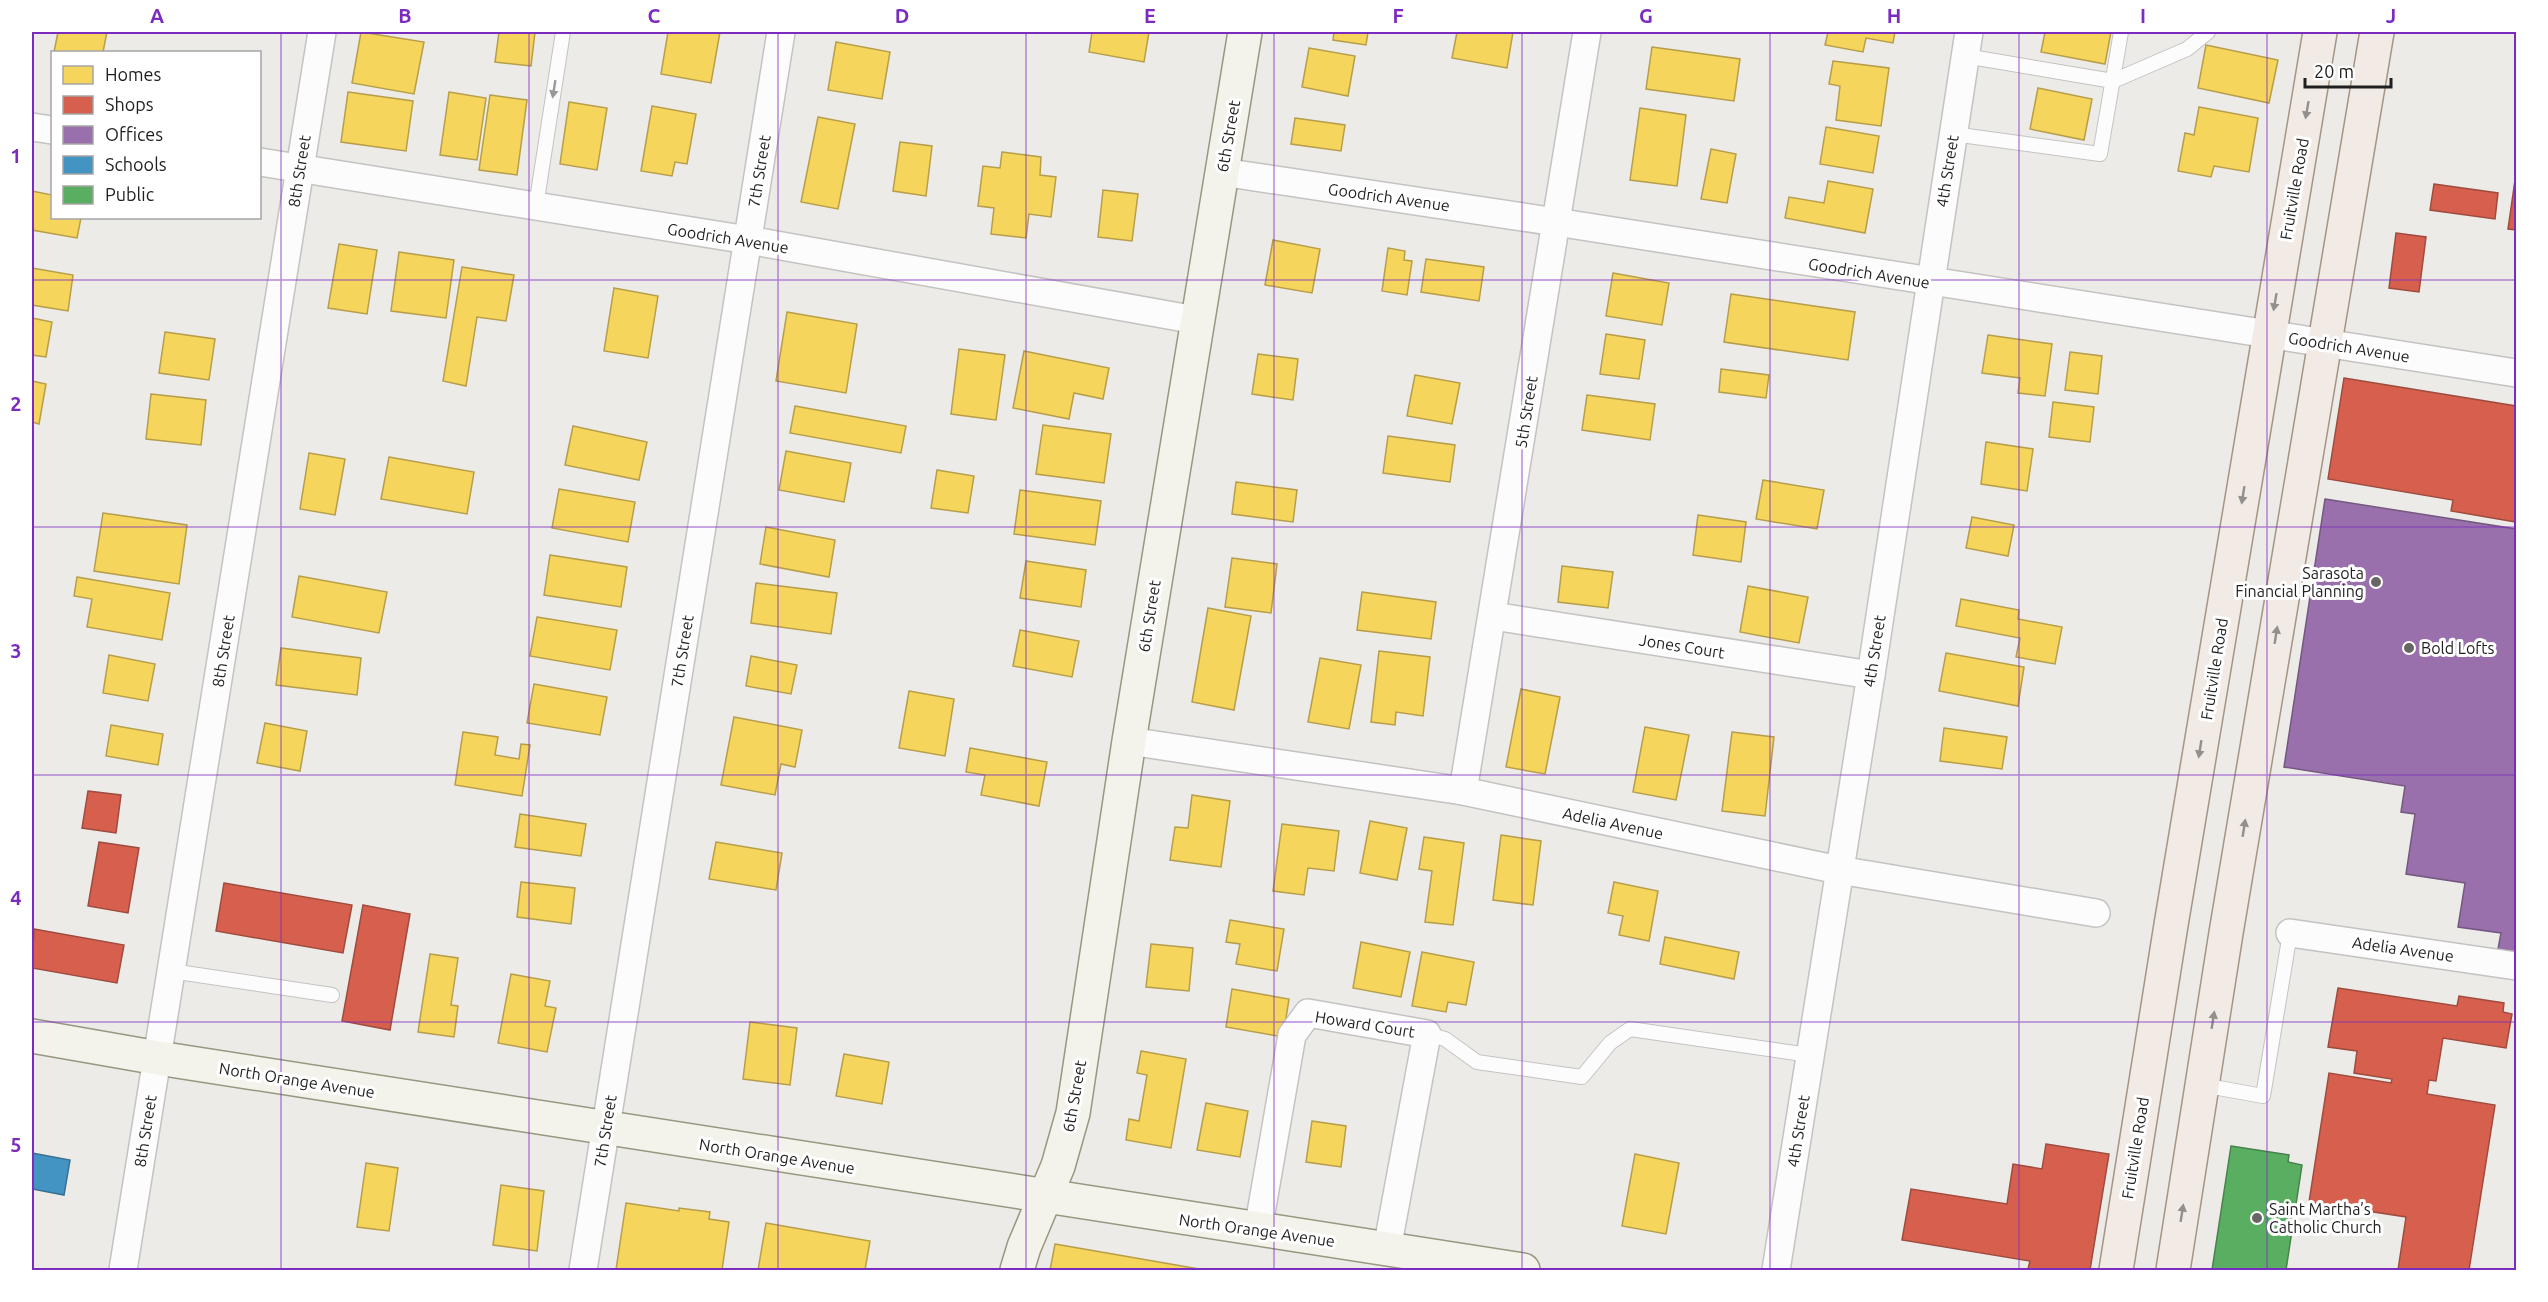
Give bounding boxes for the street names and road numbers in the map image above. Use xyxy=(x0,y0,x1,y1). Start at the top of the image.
street label: 6th Street xyxy=(1213,98,1243,173)
street label: 8th Street xyxy=(284,133,314,208)
street label: 7th Street xyxy=(744,133,774,208)
street label: 4th Street xyxy=(1932,133,1962,208)
street label: Fruitville Road xyxy=(2276,137,2312,241)
street label: Goodrich Avenue xyxy=(1327,180,1451,214)
street label: Goodrich Avenue xyxy=(666,220,790,256)
street label: Goodrich Avenue xyxy=(1807,255,1931,291)
street label: Goodrich Avenue xyxy=(2287,329,2411,365)
street label: 5th Street xyxy=(1511,374,1541,449)
street label: 6th Street xyxy=(1134,578,1164,653)
street label: 8th Street xyxy=(208,613,238,688)
street label: 7th Street xyxy=(667,613,697,688)
street label: 4th Street xyxy=(1859,613,1889,688)
street label: Fruitville Road xyxy=(2197,617,2231,721)
street label: Jones Court xyxy=(1638,630,1727,662)
street label: Adelia Avenue xyxy=(1561,804,1665,842)
street label: Adelia Avenue xyxy=(2351,933,2455,965)
street label: Howard Court xyxy=(1314,1007,1417,1041)
street label: 6th Street xyxy=(1059,1058,1089,1133)
street label: North Orange Avenue xyxy=(218,1059,376,1101)
street label: 8th Street xyxy=(130,1093,160,1168)
street label: 7th Street xyxy=(590,1093,620,1168)
street label: 4th Street xyxy=(1783,1093,1813,1168)
street label: Fruitville Road xyxy=(2118,1096,2152,1200)
street label: North Orange Avenue xyxy=(698,1135,856,1177)
street label: North Orange Avenue xyxy=(1178,1210,1336,1250)

